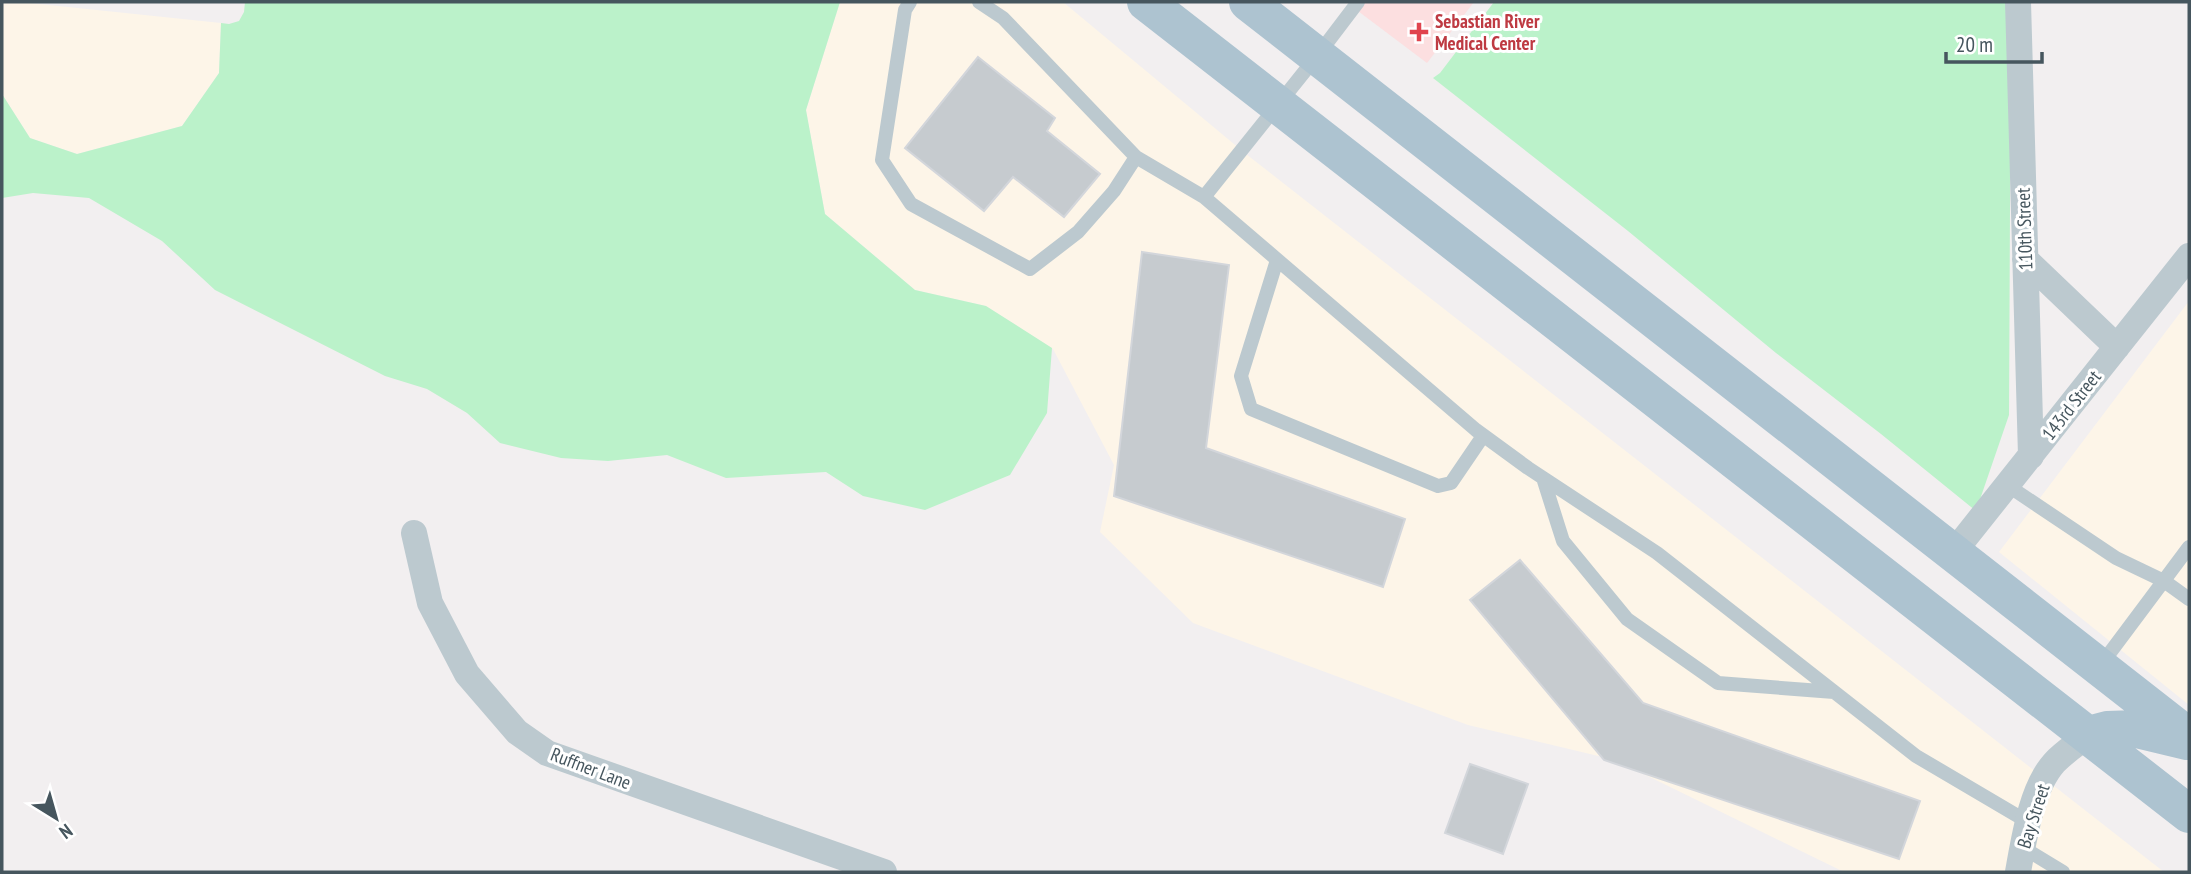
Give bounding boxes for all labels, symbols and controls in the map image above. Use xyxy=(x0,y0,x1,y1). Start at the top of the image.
place label: Sebastian River Medical Center xyxy=(1435,9,1540,55)
scale bar xyxy=(1946,21,2042,65)
marker: Sebastian River Medical Center xyxy=(1409,22,1429,42)
text: 20 m xyxy=(1956,31,1993,58)
street label: 110th Street xyxy=(2011,187,2037,271)
street label: 143rd Street xyxy=(2036,365,2106,445)
street label: Ruffner Lane xyxy=(548,742,635,794)
street label: Bay Street xyxy=(2011,780,2055,851)
north arrow xyxy=(21,783,91,853)
text: N xyxy=(55,819,78,844)

